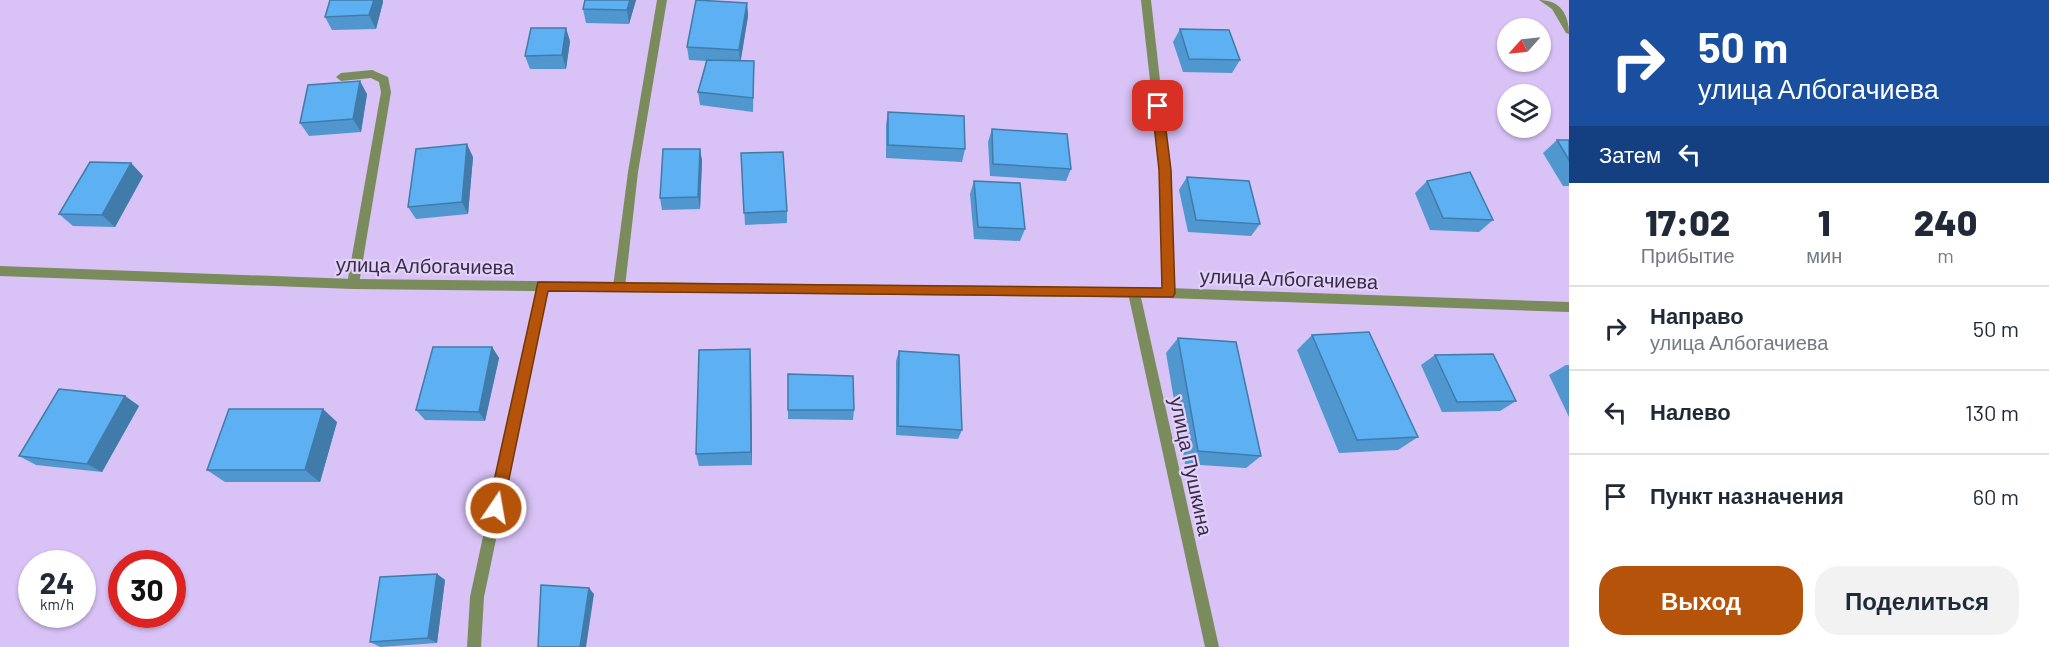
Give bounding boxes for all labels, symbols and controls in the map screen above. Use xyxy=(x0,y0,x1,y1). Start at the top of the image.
north arrow xyxy=(1497,18,1551,72)
map controls xyxy=(1497,18,1551,138)
text: 50 m xyxy=(1698,21,1788,71)
icon: right xyxy=(1599,24,1677,102)
text: улица Албогачиева xyxy=(1698,72,1939,104)
pin xyxy=(1132,80,1183,131)
button: layers xyxy=(1497,84,1551,138)
icon: arrive xyxy=(1141,89,1174,122)
icon: left xyxy=(1673,138,1706,171)
text: Затем xyxy=(1599,141,1661,167)
text: 17:02 xyxy=(1645,200,1730,243)
text: 1 xyxy=(1818,200,1831,243)
text: 240 xyxy=(1914,200,1977,243)
text: Прибытие xyxy=(1641,243,1735,267)
text: мин xyxy=(1806,243,1842,267)
text: m xyxy=(1937,243,1954,267)
street label: улица Албогачиева xyxy=(336,251,515,279)
street label: улица Албогачиева xyxy=(1199,263,1379,293)
text: Направо xyxy=(1650,302,1744,328)
icon: right xyxy=(1599,312,1632,345)
text: 50 m xyxy=(1973,315,2019,341)
text: улица Албогачиева xyxy=(1650,330,1828,354)
street label: улица Пушкина xyxy=(1166,394,1219,539)
icon: left xyxy=(1599,396,1632,429)
text: Налево xyxy=(1650,398,1731,424)
text: 130 m xyxy=(1965,399,2019,425)
position arrow xyxy=(464,476,528,540)
icon: arrive xyxy=(1599,480,1632,513)
text: Пункт назначения xyxy=(1650,482,1844,508)
text: 60 m xyxy=(1973,483,2019,509)
speed limit sign: 30 xyxy=(108,550,186,628)
text: 24 xyxy=(40,564,74,600)
button: Выход xyxy=(1599,566,1803,635)
button: Поделиться xyxy=(1815,566,2019,635)
text: km/h xyxy=(40,595,74,613)

